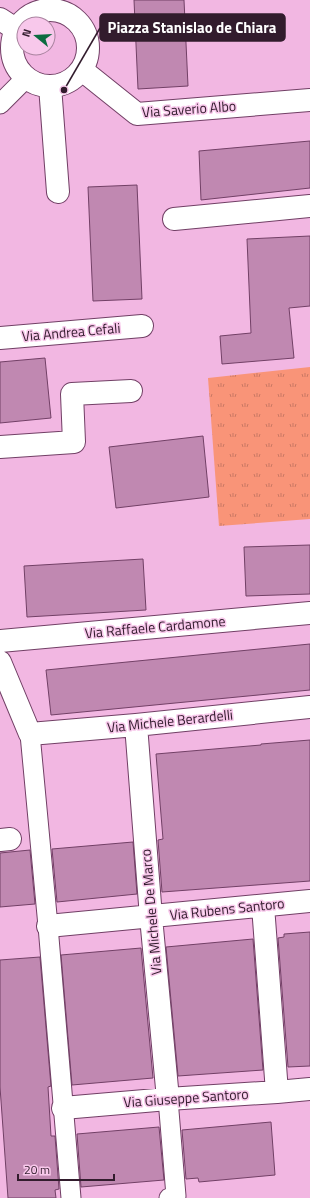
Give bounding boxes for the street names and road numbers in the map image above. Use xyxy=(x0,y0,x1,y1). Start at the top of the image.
street label: Via Saverio Albo xyxy=(141,95,237,122)
street label: Via Andrea Cefali xyxy=(21,317,121,346)
street label: Via Raffaele Cardamone xyxy=(84,610,226,643)
street label: Via Michele Berardelli xyxy=(106,703,234,738)
street label: Via Michele De Marco xyxy=(135,848,166,976)
street label: Via Rubens Santoro xyxy=(168,892,285,925)
street label: Via Giuseppe Santoro xyxy=(123,1083,249,1112)

